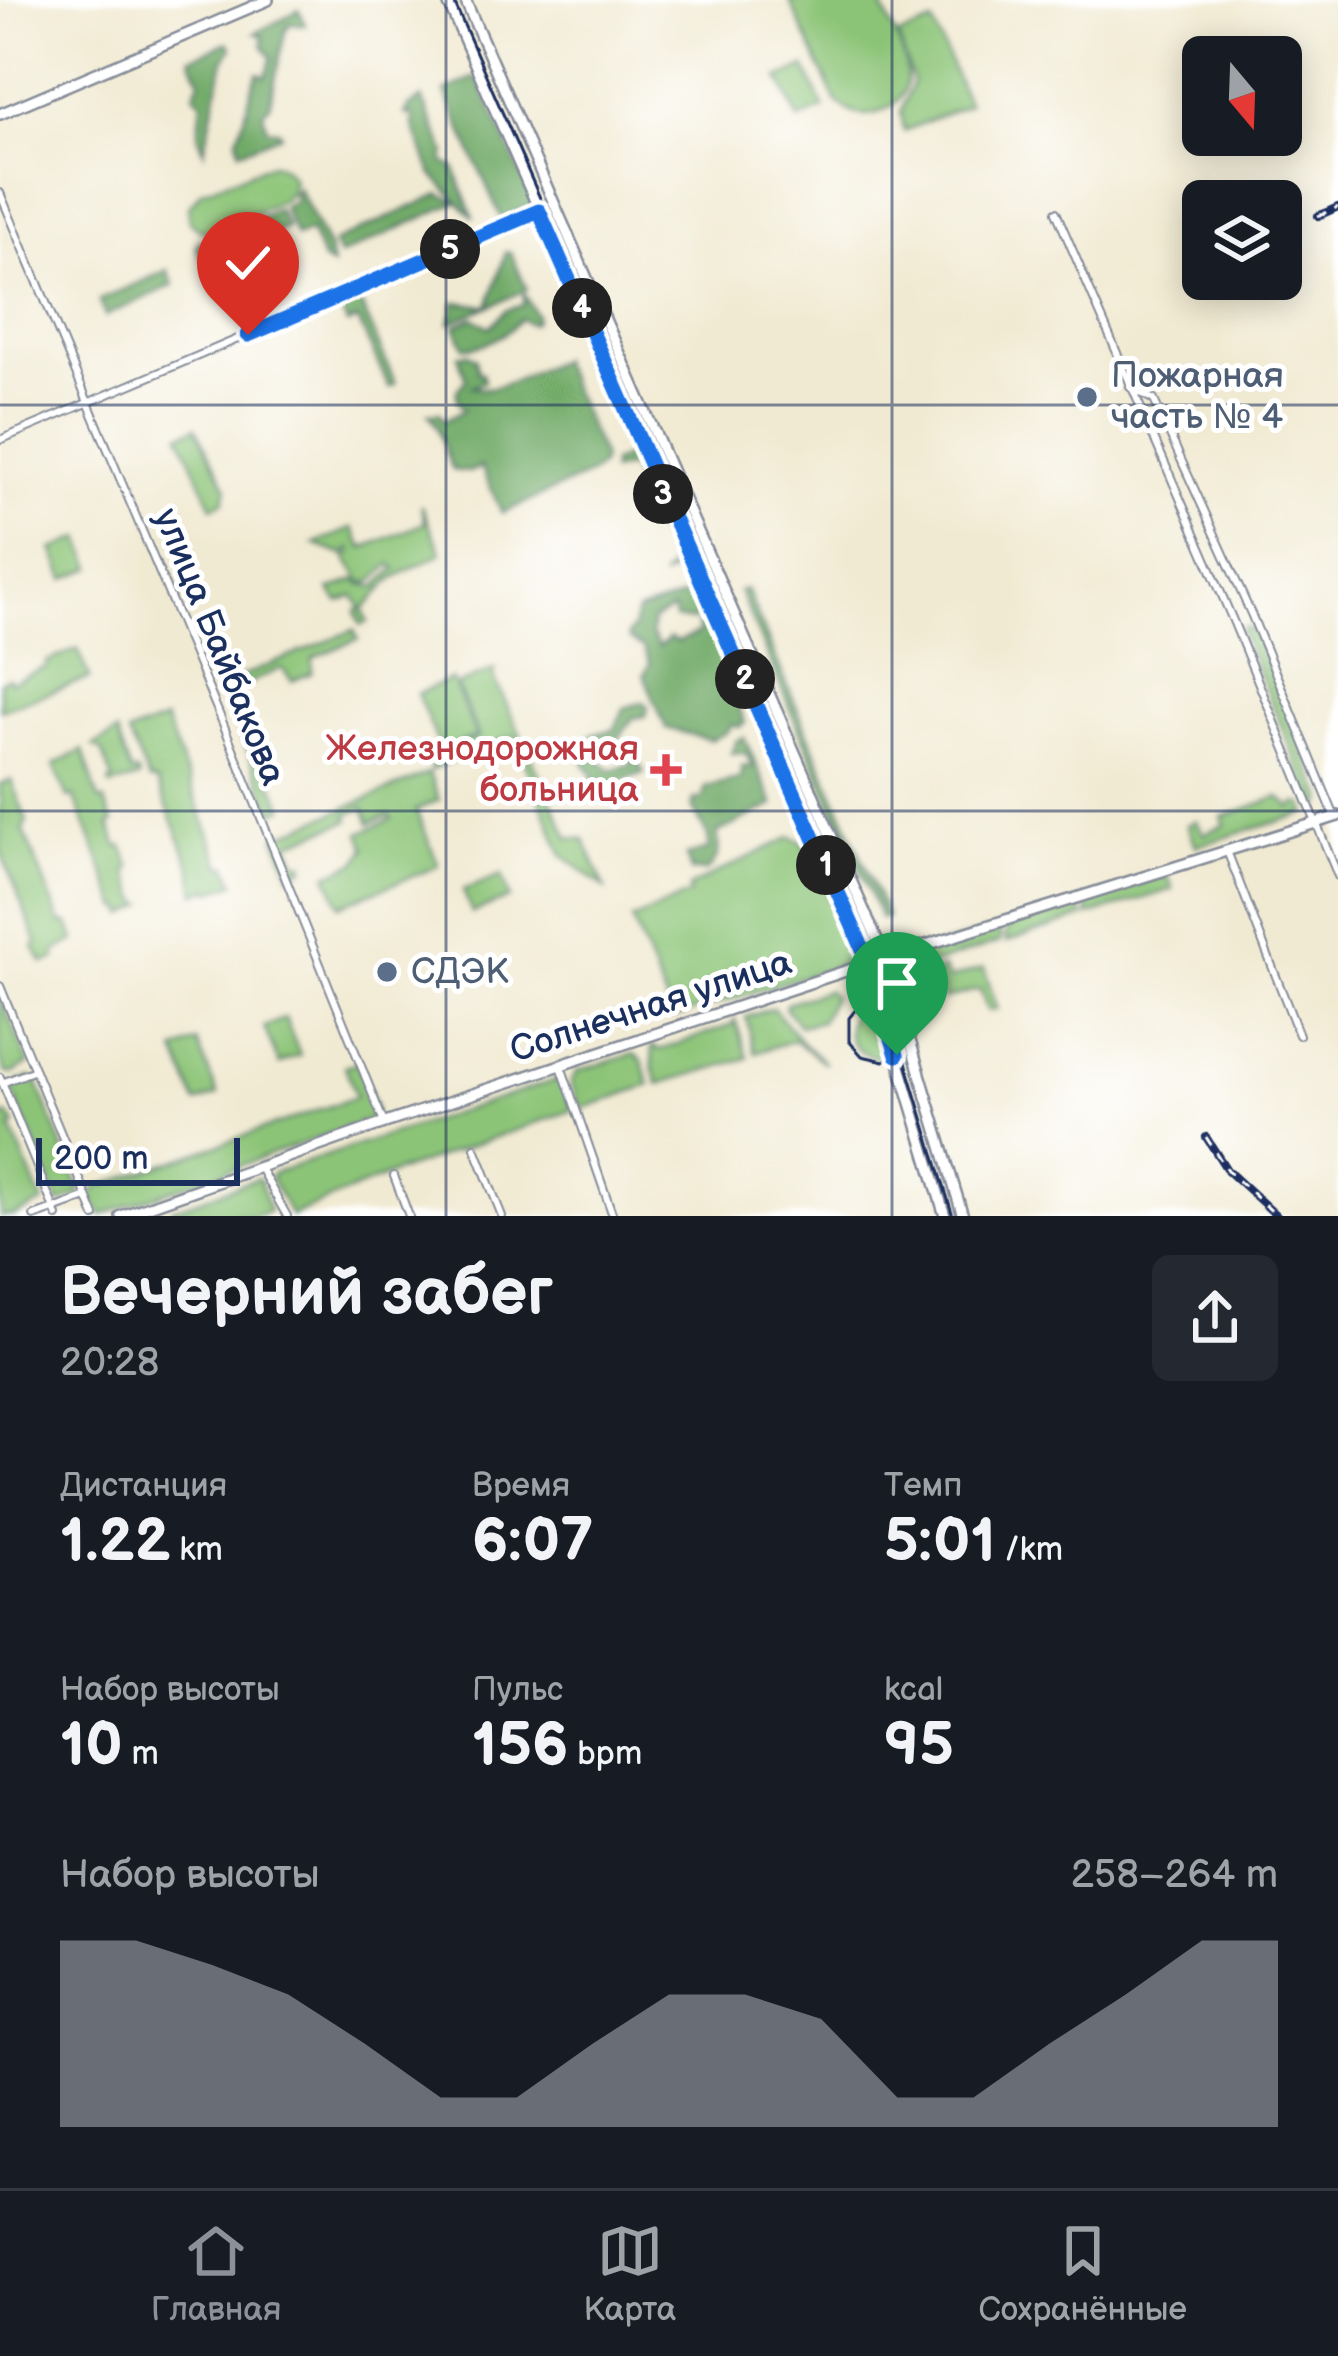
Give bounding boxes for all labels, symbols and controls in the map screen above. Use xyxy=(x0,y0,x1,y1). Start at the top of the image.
north arrow xyxy=(1182,36,1302,156)
map controls xyxy=(1182,36,1302,300)
button: layers xyxy=(1182,180,1302,300)
pin xyxy=(197,212,299,335)
pin: 5 xyxy=(420,219,480,279)
text: 5 xyxy=(440,229,460,269)
icon: check xyxy=(215,230,281,296)
pin: 4 xyxy=(552,278,612,338)
text: 4 xyxy=(572,288,592,328)
place label: Пожарная часть № 4 xyxy=(1111,355,1284,439)
marker: Пожарная часть № 4 xyxy=(1074,384,1100,410)
pin: 3 xyxy=(633,464,693,524)
text: 3 xyxy=(653,474,673,514)
street label: улица Байбакова xyxy=(144,502,294,792)
pin: 2 xyxy=(715,649,775,709)
text: 2 xyxy=(735,659,755,699)
place label: Железнодорожная больница xyxy=(326,728,639,812)
marker: Железнодорожная больница xyxy=(650,754,682,786)
pin: 1 xyxy=(796,835,856,895)
text: 1 xyxy=(819,845,833,885)
pin xyxy=(846,932,948,1055)
street label: Солнечная улица xyxy=(505,941,797,1073)
icon: arrive xyxy=(864,950,930,1016)
place label: СДЭК xyxy=(411,951,509,994)
marker: СДЭК xyxy=(374,959,400,985)
scale bar xyxy=(36,1132,240,1185)
text: 200 m xyxy=(54,1139,148,1179)
text: Вечерний забег xyxy=(60,1255,553,1334)
button: share xyxy=(1152,1255,1278,1381)
text: 20:28 xyxy=(60,1340,160,1387)
text: Дистанция xyxy=(60,1466,227,1506)
text: Время xyxy=(472,1466,570,1506)
text: Темп xyxy=(884,1466,962,1506)
text: 1.22 xyxy=(60,1506,170,1578)
text: 6:07 xyxy=(472,1506,593,1578)
text: 5:01 xyxy=(884,1506,996,1578)
text: km xyxy=(170,1530,223,1570)
text: /km xyxy=(996,1530,1063,1570)
text: Набор высоты xyxy=(60,1670,280,1710)
text: Пульс xyxy=(472,1670,563,1710)
text: kcal xyxy=(884,1670,943,1710)
text: 10 xyxy=(60,1710,123,1782)
text: 156 xyxy=(472,1710,568,1782)
text: 95 xyxy=(884,1710,954,1782)
text: m xyxy=(123,1734,159,1774)
text: bpm xyxy=(568,1734,642,1774)
text: Набор высоты xyxy=(60,1852,320,1899)
text: 258–264 m xyxy=(1071,1852,1278,1899)
tab: Главная xyxy=(151,2218,281,2330)
tab: Карта xyxy=(583,2218,676,2330)
tab: Сохранённые xyxy=(978,2218,1187,2330)

